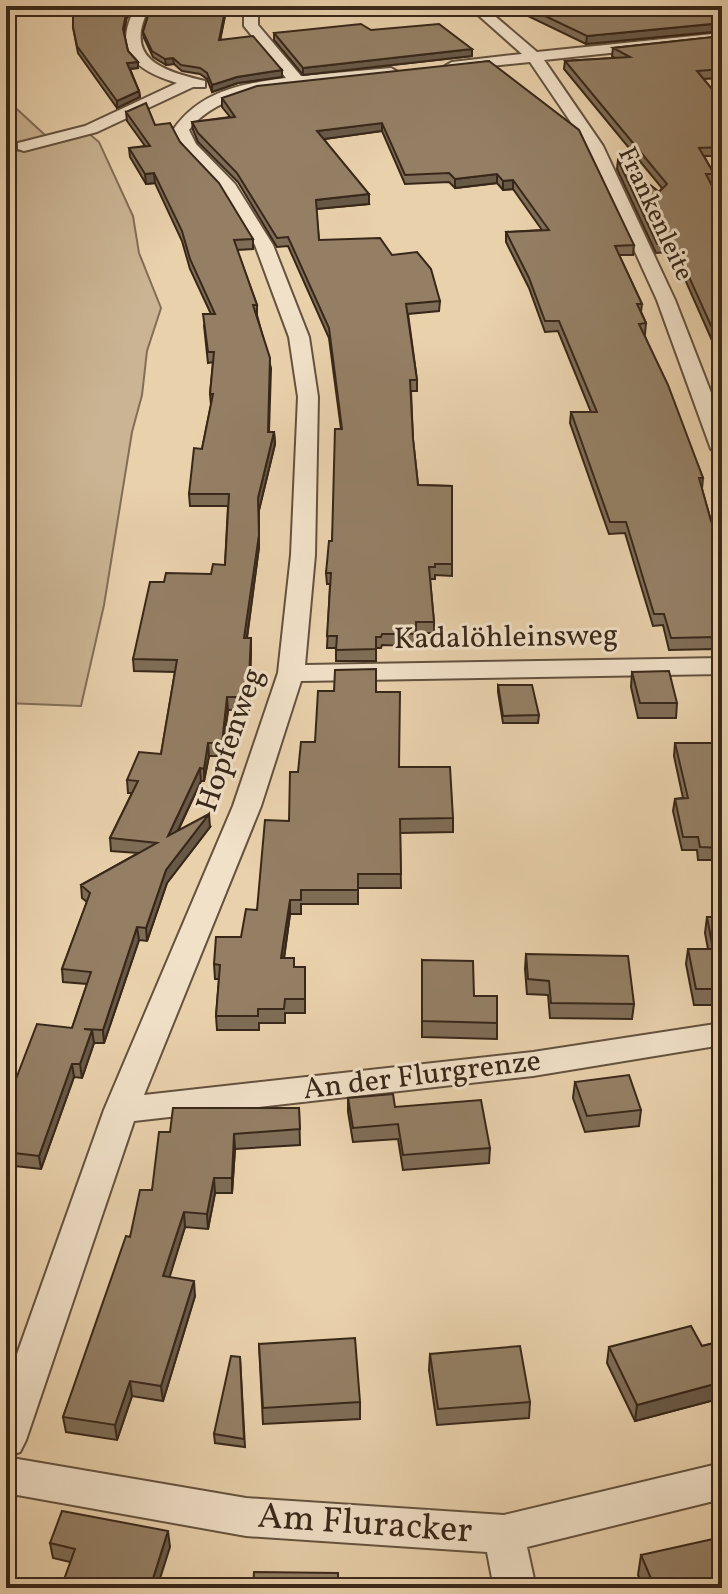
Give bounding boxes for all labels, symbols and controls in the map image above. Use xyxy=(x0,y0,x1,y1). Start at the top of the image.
street label: Frankenleite xyxy=(608,141,702,287)
street label: Kadalöhleinsweg xyxy=(393,615,619,661)
street label: Hopfenweg xyxy=(187,663,275,817)
street label: An der Flurgrenze xyxy=(301,1041,543,1111)
street label: Am Fluracker xyxy=(256,1493,474,1557)

